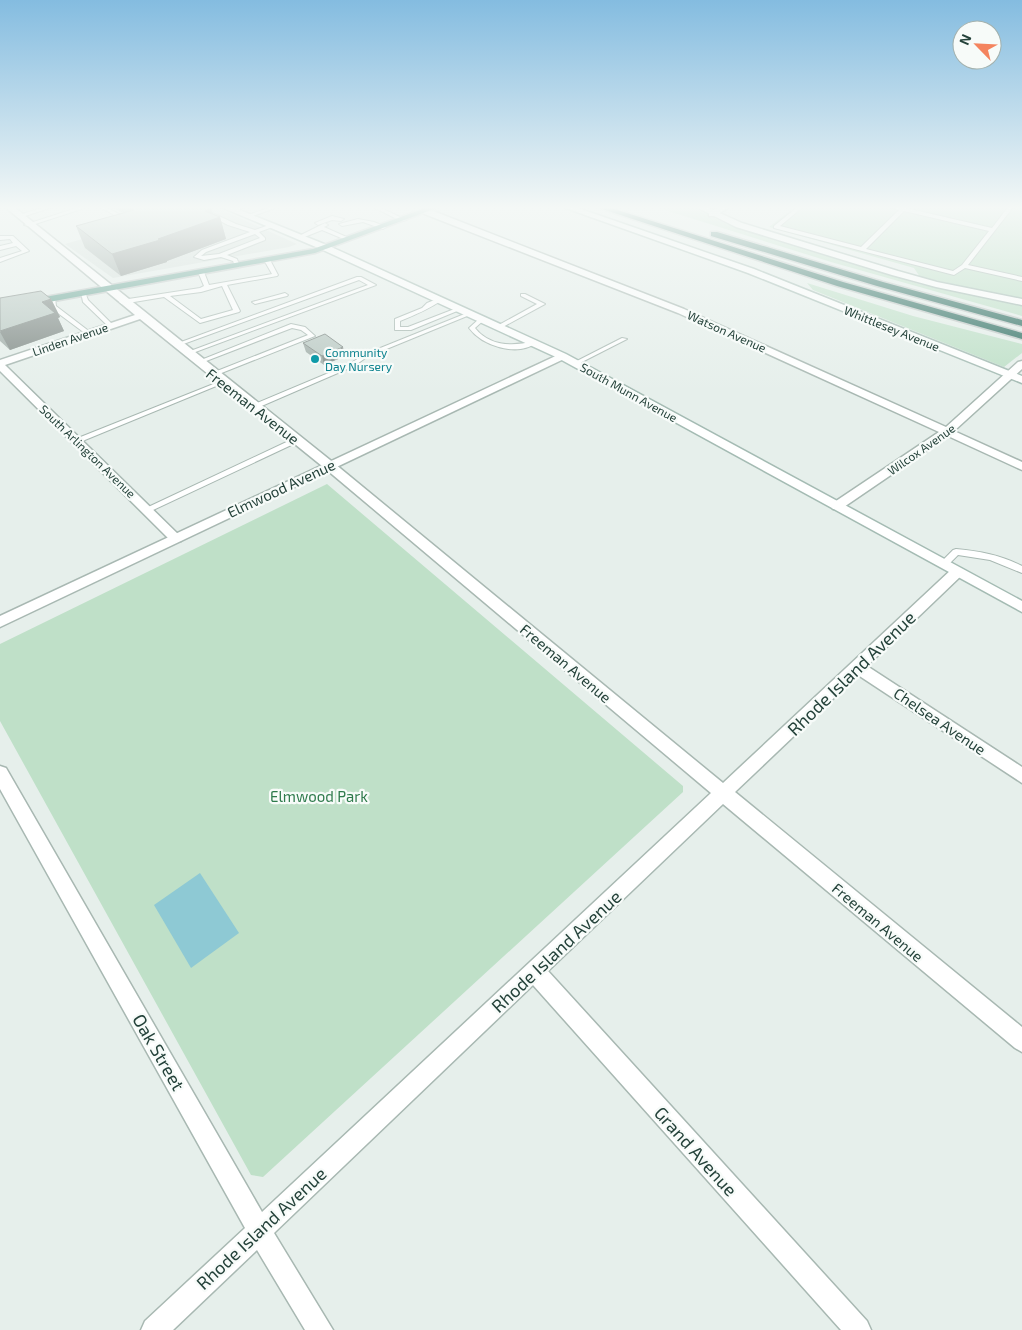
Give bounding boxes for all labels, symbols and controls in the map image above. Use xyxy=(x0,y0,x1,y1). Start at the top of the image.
north arrow xyxy=(952,20,1002,70)
text: N xyxy=(955,31,974,48)
street label: Whittlesey Avenue xyxy=(842,302,942,354)
street label: Watson Avenue xyxy=(685,307,769,355)
street label: Linden Avenue xyxy=(30,320,110,358)
place label: Community Day Nursery xyxy=(325,345,393,373)
marker: Community Day Nursery xyxy=(309,353,321,365)
street label: South Munn Avenue xyxy=(578,360,680,424)
street label: Freeman Avenue xyxy=(203,364,303,448)
street label: South Arlington Avenue xyxy=(37,402,139,500)
street label: Wilcox Avenue xyxy=(885,421,957,477)
street label: Elmwood Avenue xyxy=(224,455,338,521)
street label: Rhode Island Avenue xyxy=(782,606,920,740)
street label: Freeman Avenue xyxy=(517,620,615,706)
street label: Chelsea Avenue xyxy=(891,684,989,758)
park label: Elmwood Park xyxy=(270,787,368,805)
street label: Freeman Avenue xyxy=(829,879,927,965)
street label: Rhode Island Avenue xyxy=(486,885,626,1017)
street label: Oak Street xyxy=(128,1010,190,1094)
street label: Grand Avenue xyxy=(650,1102,742,1200)
street label: Rhode Island Avenue xyxy=(191,1162,331,1294)

